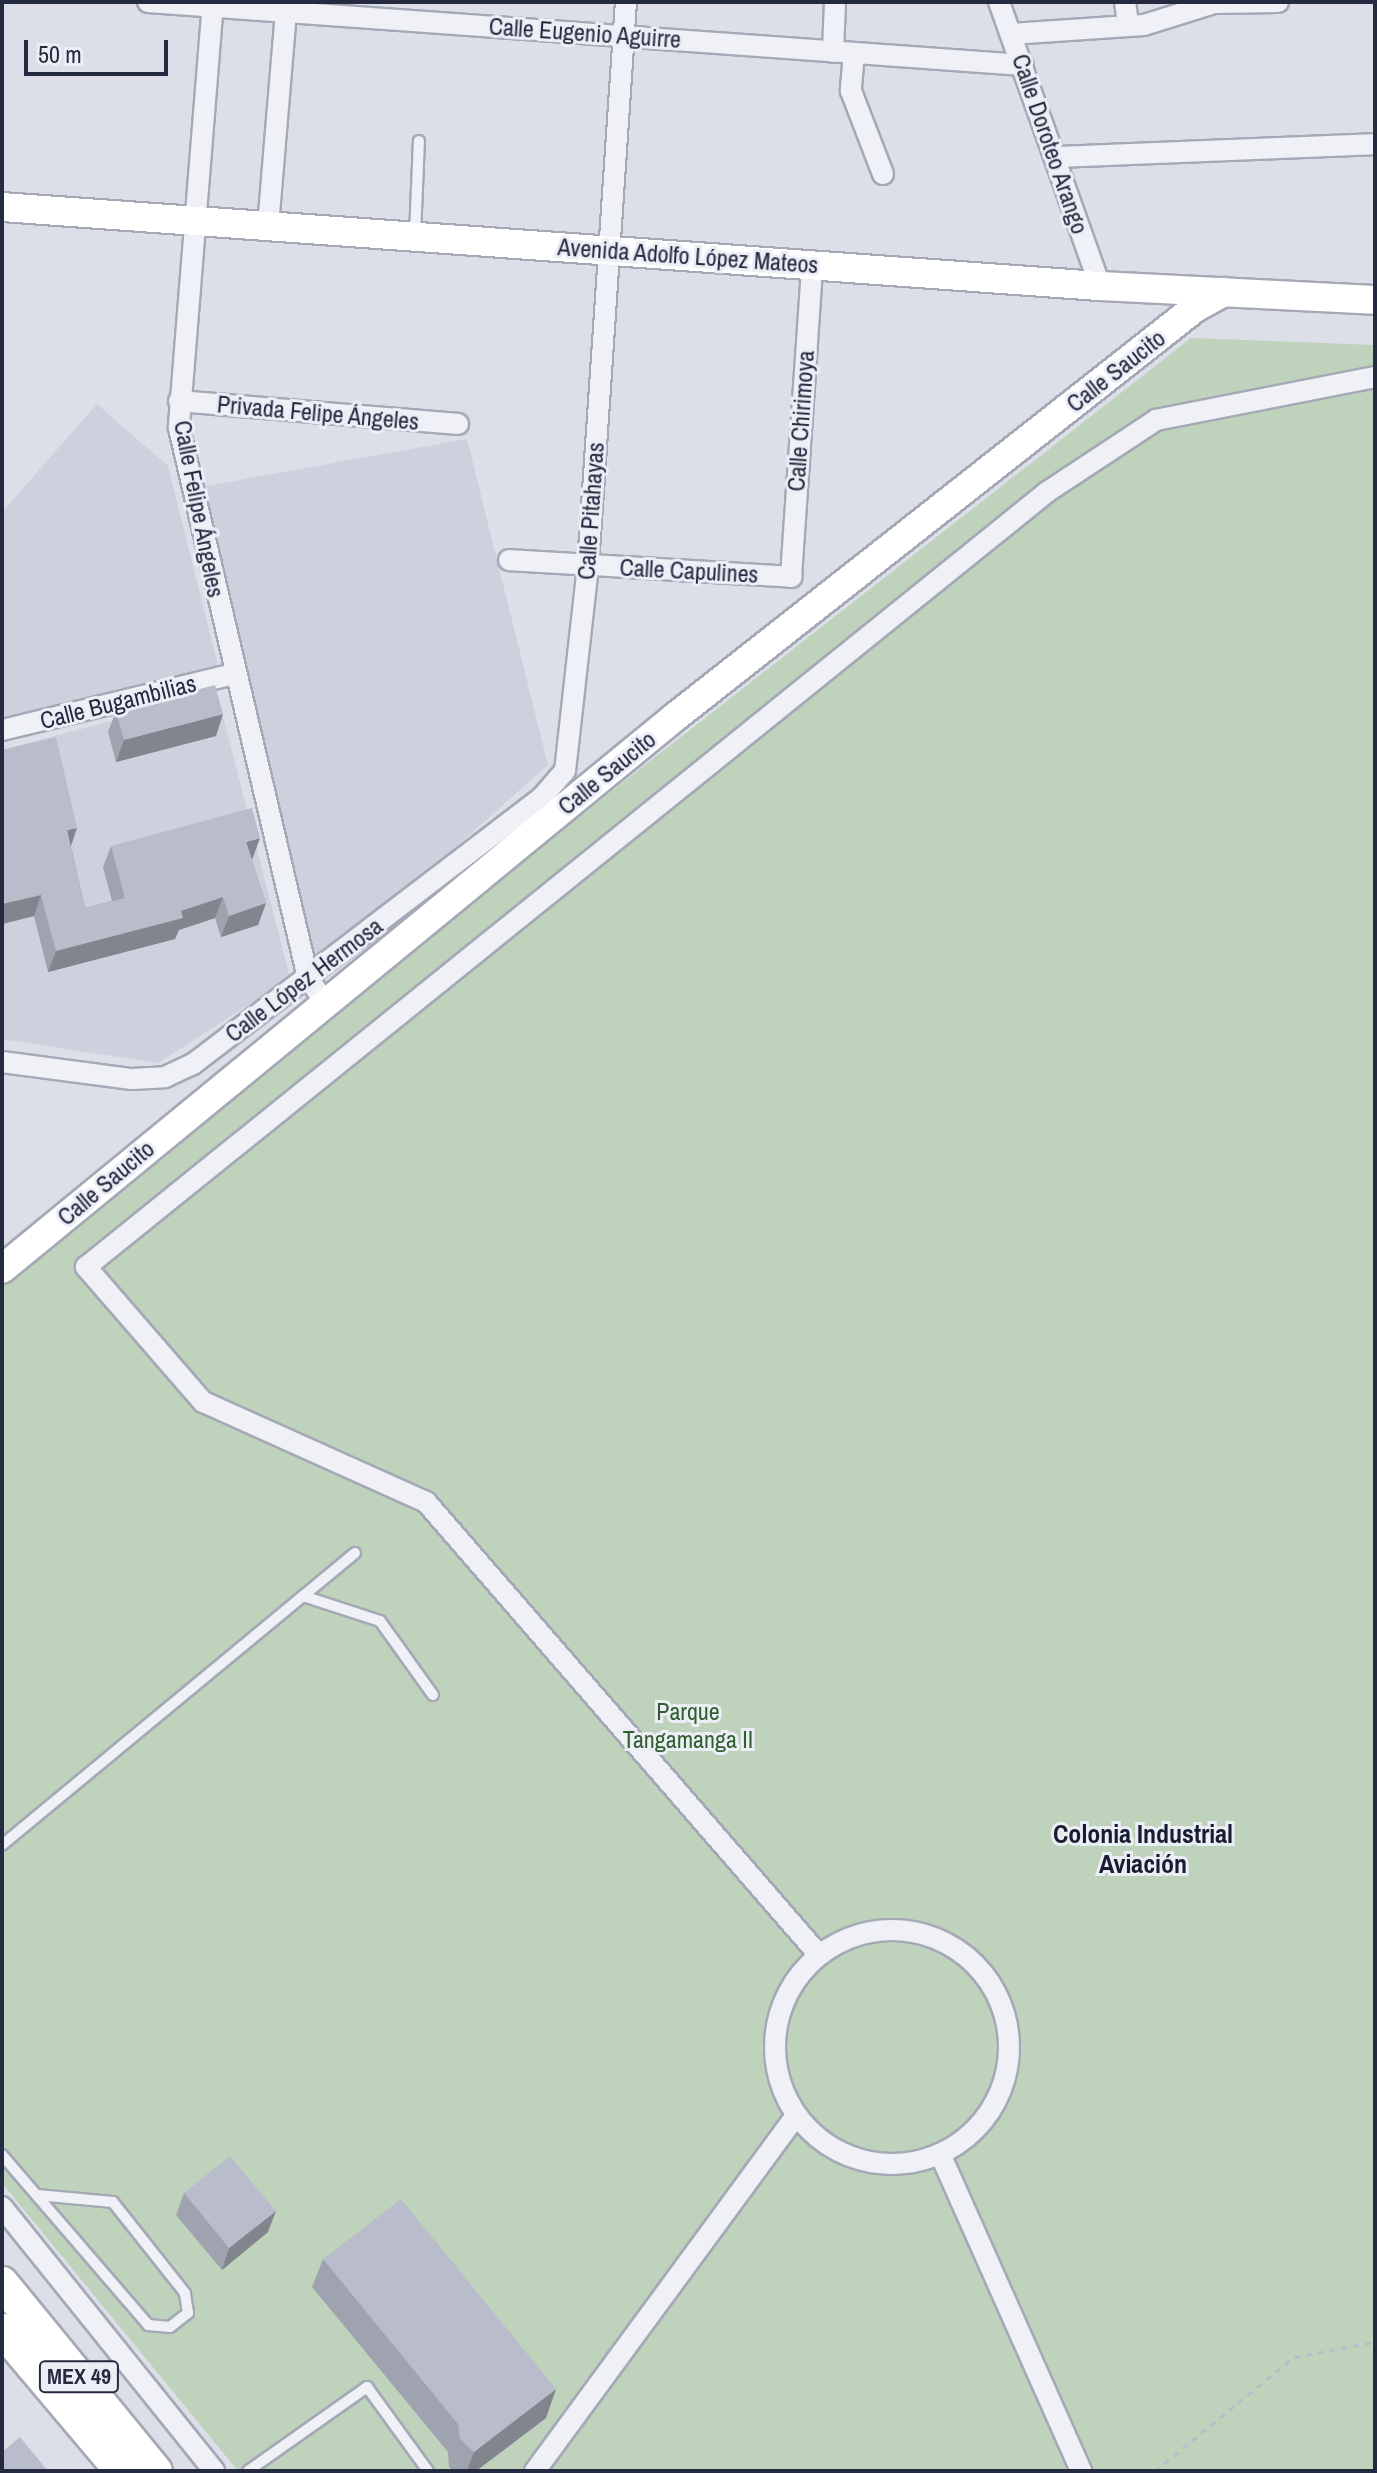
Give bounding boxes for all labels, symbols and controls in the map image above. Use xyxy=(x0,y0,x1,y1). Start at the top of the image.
street label: Calle Eugenio Aguirre xyxy=(487,12,683,54)
scale bar xyxy=(28,24,172,74)
text: 50 m xyxy=(38,38,82,70)
street label: Calle Doroteo Arango xyxy=(1006,50,1094,238)
street label: Avenida Adolfo López Mateos xyxy=(556,232,820,280)
street label: Calle Saucito xyxy=(1061,324,1171,418)
street label: Calle Chirimoya xyxy=(782,350,820,492)
street label: Privada Felipe Ángeles xyxy=(215,390,421,436)
street label: Calle Felipe Ángeles xyxy=(168,418,230,600)
street label: Calle Pitahayas xyxy=(572,441,610,581)
street label: Calle Capulines xyxy=(619,553,759,589)
street label: Calle Bugambilias xyxy=(37,669,199,735)
street label: Calle Saucito xyxy=(552,725,662,821)
street label: Calle López Hermosa xyxy=(220,912,388,1048)
street label: Calle Saucito xyxy=(52,1134,160,1232)
park label: Parque Tangamanga II xyxy=(623,1698,753,1754)
district label: Colonia Industrial Aviación xyxy=(1053,1818,1233,1880)
road number: MEX 49 xyxy=(37,2359,121,2395)

